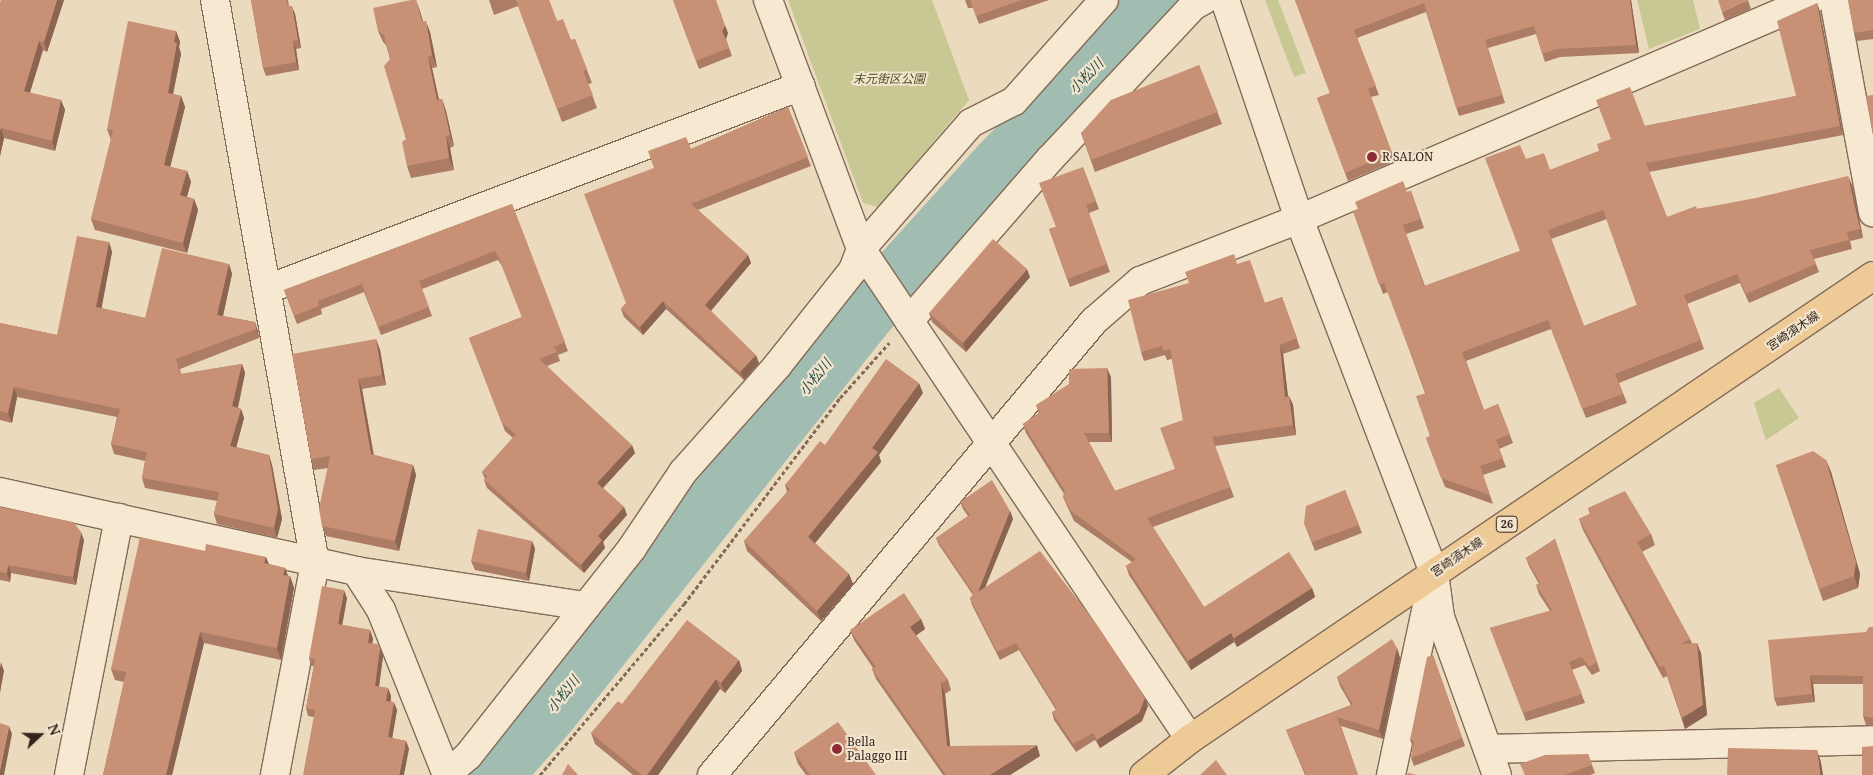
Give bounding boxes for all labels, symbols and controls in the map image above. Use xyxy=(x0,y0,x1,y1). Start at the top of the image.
water label: 小松川 xyxy=(1065,55,1107,97)
park label: 末元街区公園 xyxy=(853,72,925,86)
place label: R SALON xyxy=(1382,150,1433,164)
marker: R SALON xyxy=(1366,151,1378,163)
street label: 宮崎須木線 xyxy=(1764,308,1822,354)
water label: 小松川 xyxy=(795,355,835,399)
road number: 26 xyxy=(1496,516,1518,532)
street label: 宮崎須木線 xyxy=(1428,534,1486,580)
water label: 小松川 xyxy=(543,672,583,716)
north arrow xyxy=(15,710,65,760)
text: N xyxy=(44,721,65,738)
place label: Bella Palaggo III xyxy=(847,735,908,763)
marker: Bella Palaggo III xyxy=(831,743,843,755)

